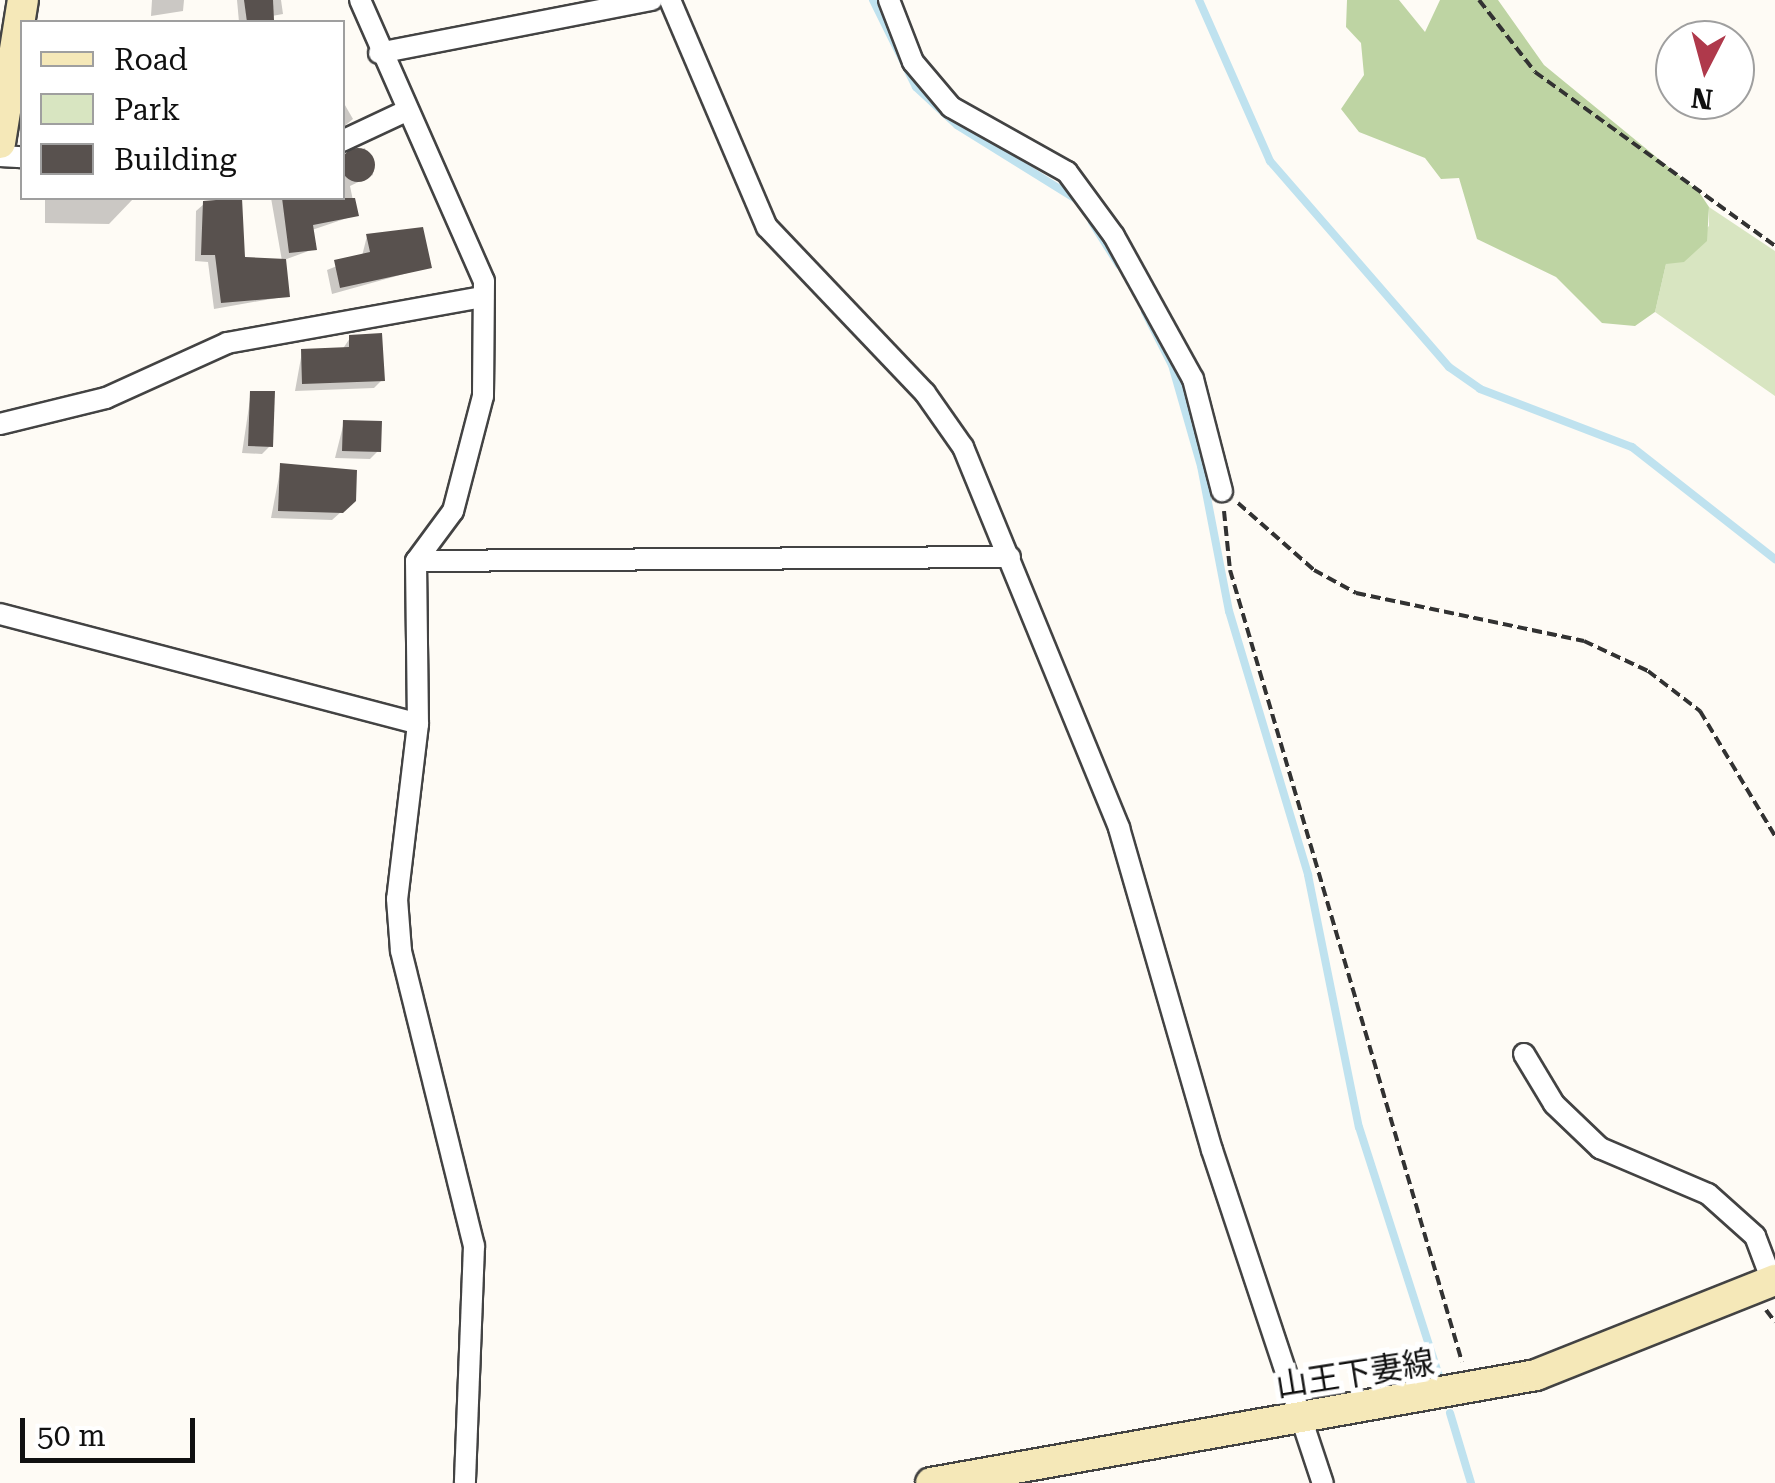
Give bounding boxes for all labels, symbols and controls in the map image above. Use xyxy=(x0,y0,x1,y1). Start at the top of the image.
legend xyxy=(20,20,345,200)
north arrow xyxy=(1655,20,1755,120)
text: Road xyxy=(114,42,188,77)
text: N xyxy=(1690,81,1714,116)
text: Park xyxy=(114,92,180,127)
text: Building xyxy=(114,142,237,177)
street label: 山王下妻線 xyxy=(1273,1343,1437,1405)
scale bar xyxy=(25,1398,200,1460)
text: 50 m xyxy=(37,1418,106,1453)

